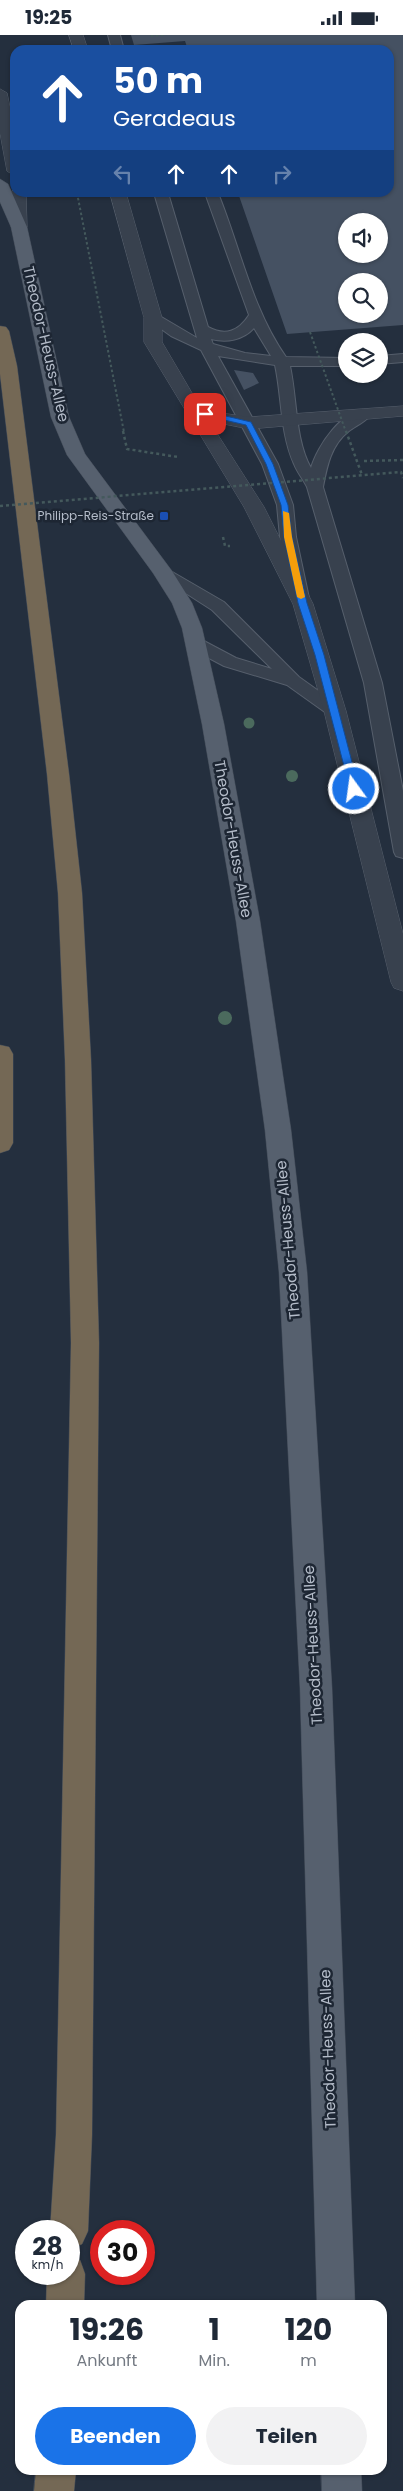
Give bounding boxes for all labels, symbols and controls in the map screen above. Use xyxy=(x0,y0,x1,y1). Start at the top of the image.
text: 19:25 xyxy=(25,4,72,31)
text: 50 m xyxy=(113,56,203,105)
icon: ahead xyxy=(30,65,95,130)
text: Geradeaus xyxy=(113,103,236,134)
icon: left xyxy=(109,160,137,188)
icon: ahead xyxy=(162,160,190,188)
icon: ahead xyxy=(215,160,243,188)
icon: right xyxy=(268,160,296,188)
map controls xyxy=(338,213,388,383)
button: sound xyxy=(338,213,388,263)
street label: Theodor-Heuss-Allee xyxy=(18,264,75,424)
button: search xyxy=(338,273,388,323)
button: layers xyxy=(338,333,388,383)
pin xyxy=(184,393,226,435)
icon: arrive xyxy=(191,400,219,428)
place label: Philipp-Reis-Straße xyxy=(38,507,154,524)
marker: Philipp-Reis-Straße xyxy=(158,510,170,522)
street label: Theodor-Heuss-Allee xyxy=(209,759,258,919)
position arrow xyxy=(327,762,379,814)
street label: Theodor-Heuss-Allee xyxy=(270,1160,305,1320)
street label: Theodor-Heuss-Allee xyxy=(298,1565,327,1725)
street label: Theodor-Heuss-Allee xyxy=(314,1969,341,2129)
speed limit sign: 30 xyxy=(90,2220,155,2285)
text: 28 xyxy=(32,2229,63,2264)
text: km/h xyxy=(32,2256,63,2273)
text: 19:26 xyxy=(70,2308,144,2351)
text: 1 xyxy=(209,2308,220,2351)
text: 120 xyxy=(284,2308,332,2351)
text: Ankunft xyxy=(76,2349,137,2372)
text: Min. xyxy=(199,2349,230,2372)
text: m xyxy=(300,2349,317,2372)
button: Beenden xyxy=(35,2407,196,2465)
button: Teilen xyxy=(206,2407,367,2465)

